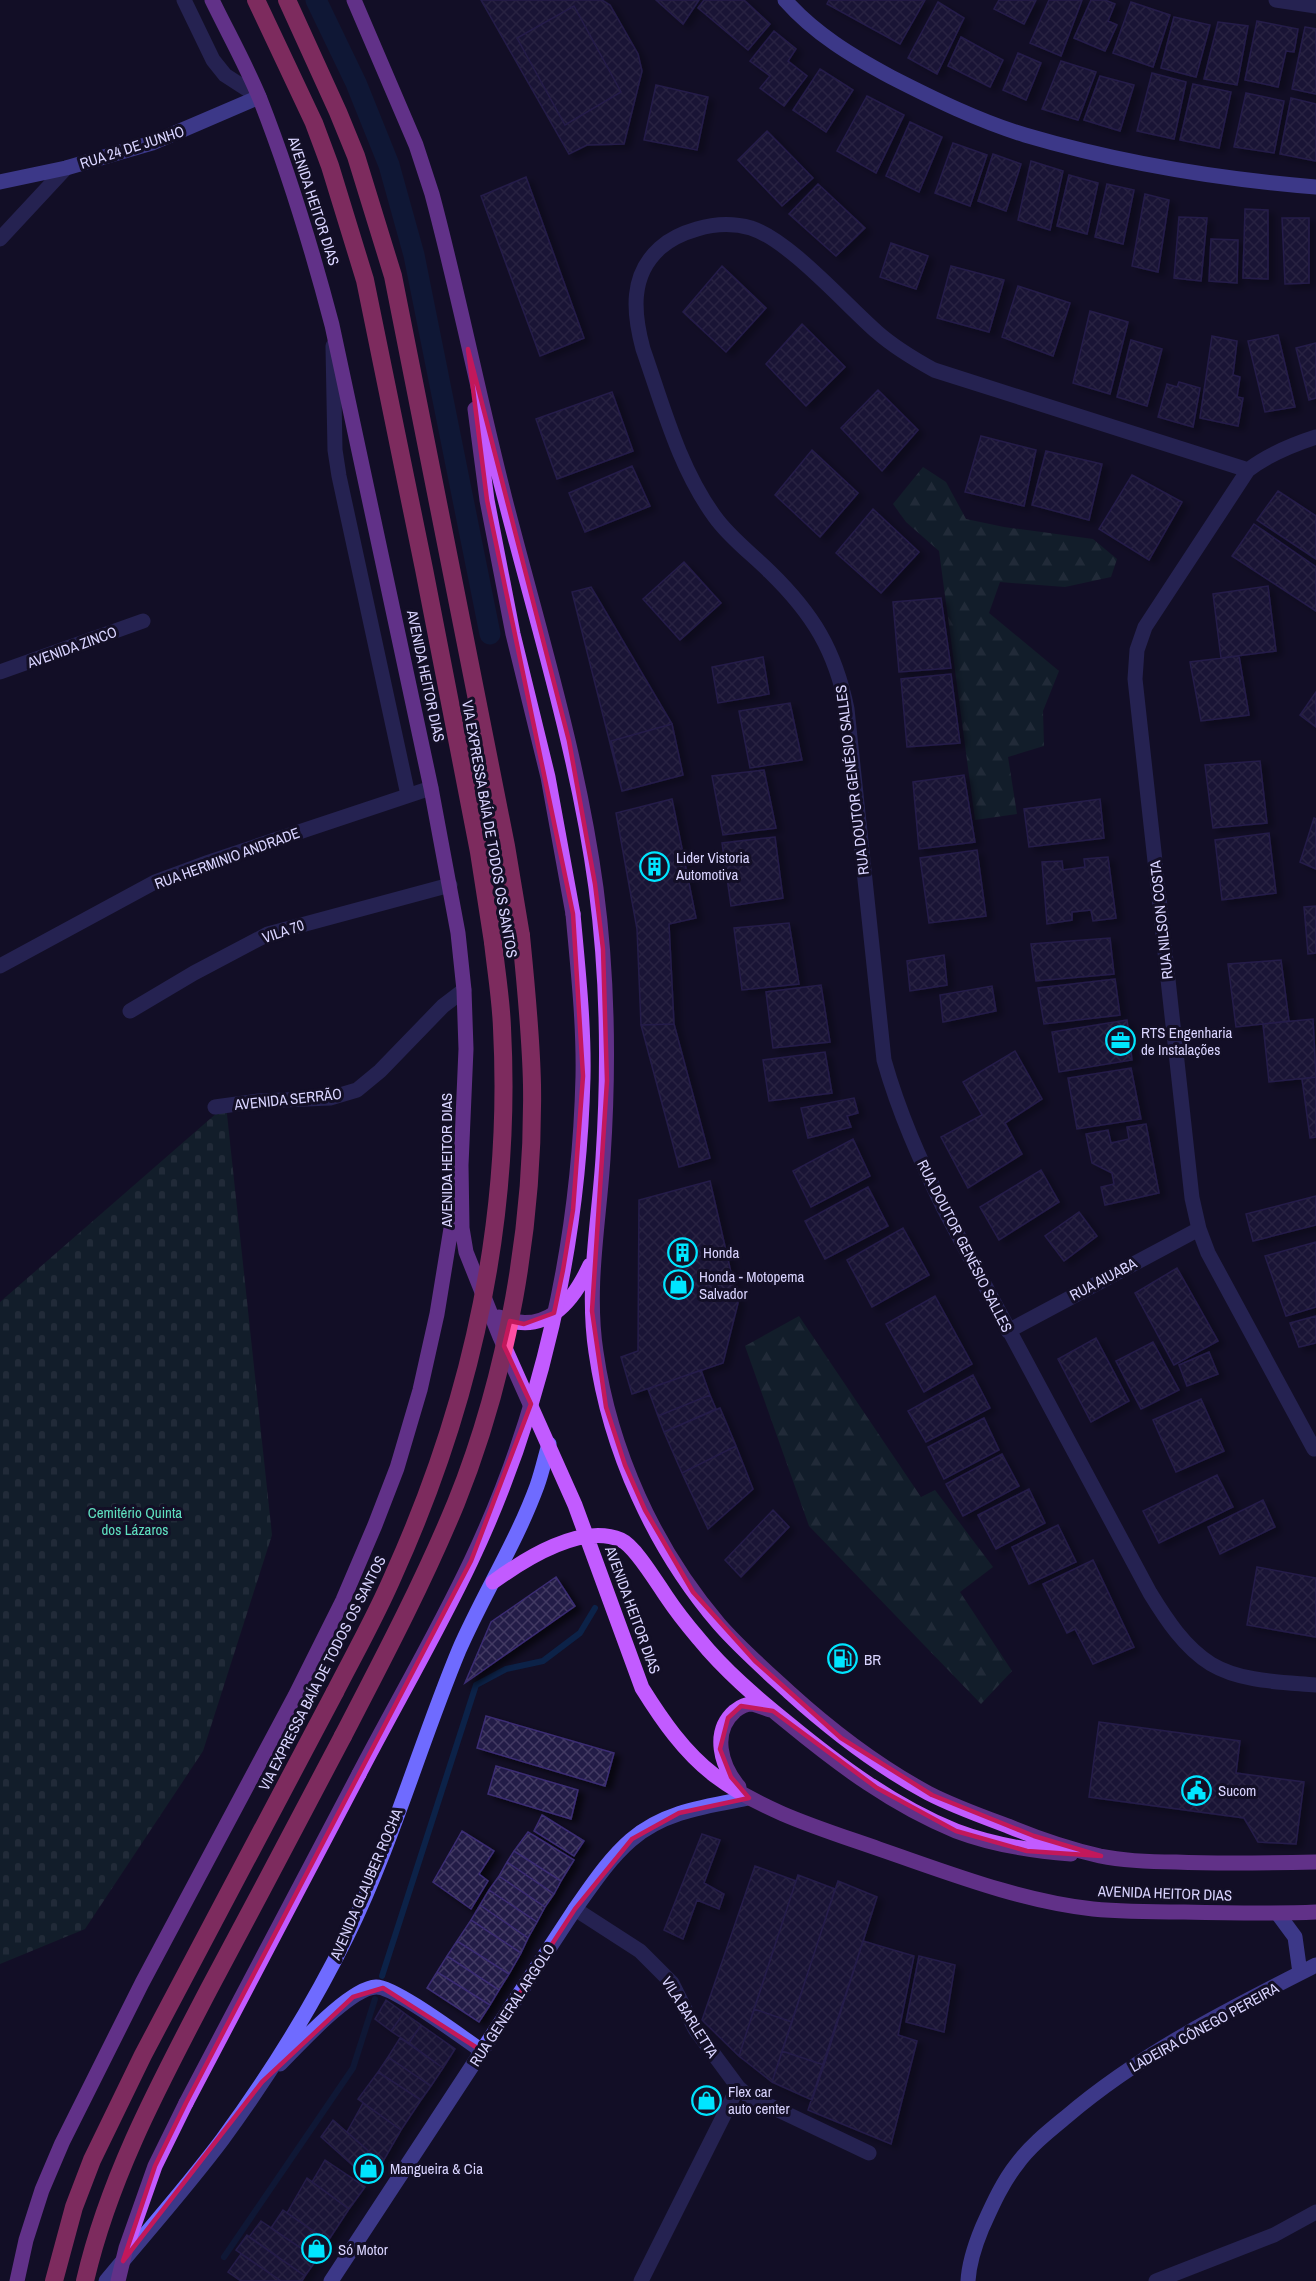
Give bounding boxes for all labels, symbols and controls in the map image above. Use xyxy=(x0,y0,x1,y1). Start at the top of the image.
street label: RUA 24 DE JUNHO xyxy=(77,120,187,174)
street label: AVENIDA HEITOR DIAS xyxy=(283,133,345,268)
street label: AVENIDA HEITOR DIAS xyxy=(402,607,450,744)
street label: AVENIDA ZINCO xyxy=(23,621,120,673)
street label: RUA DOUTOR GENÉSIO SALLES xyxy=(830,684,874,876)
street label: VIA EXPRESSA BAÍA DE TODOS OS SANTOS xyxy=(457,699,523,959)
street label: RUA HERMINIO ANDRADE xyxy=(151,822,303,894)
place label: Lider Vistoria Automotiva xyxy=(675,847,750,885)
building icon: Lider Vistoria Automotiva xyxy=(639,850,671,882)
street label: RUA NILSON COSTA xyxy=(1144,859,1178,980)
street label: VILA 70 xyxy=(259,914,307,948)
place label: RTS Engenharia de Instalações xyxy=(1141,1022,1233,1060)
office icon: RTS Engenharia de Instalações xyxy=(1104,1025,1136,1057)
street label: AVENIDA SERRÃO xyxy=(232,1083,343,1115)
street label: AVENIDA HEITOR DIAS xyxy=(436,1093,457,1228)
street label: RUA DOUTOR GENÉSIO SALLES xyxy=(912,1156,1018,1336)
building icon: Honda xyxy=(666,1236,698,1268)
place label: Honda xyxy=(703,1242,739,1263)
street label: RUA AIUABA xyxy=(1066,1252,1141,1305)
place label: Honda - Motopema Salvador xyxy=(699,1266,804,1304)
shop icon: Honda - Motopema Salvador xyxy=(662,1269,694,1301)
park label: Cemitério Quinta dos Lázaros xyxy=(88,1502,182,1540)
street label: AVENIDA HEITOR DIAS xyxy=(600,1542,666,1677)
street label: VIA EXPRESSA BAÍA DE TODOS OS SANTOS xyxy=(253,1552,391,1794)
fuel station icon: BR xyxy=(827,1643,859,1675)
place label: BR xyxy=(864,1649,881,1670)
public building icon: Sucom xyxy=(1181,1774,1213,1806)
place label: Sucom xyxy=(1218,1780,1256,1801)
street label: AVENIDA GLAUBER ROCHA xyxy=(324,1804,408,1964)
street label: AVENIDA HEITOR DIAS xyxy=(1097,1880,1232,1906)
street label: RUA GENERAL ARGOLO xyxy=(464,1940,560,2070)
street label: VILA BARLETTA xyxy=(657,1972,724,2062)
street label: LADEIRA CÔNEGO PEREIRA xyxy=(1126,1977,1283,2077)
place label: Flex car auto center xyxy=(728,2081,790,2119)
shop icon: Flex car auto center xyxy=(691,2084,723,2116)
shop icon: Mangueira & Cia xyxy=(353,2152,385,2184)
place label: Mangueira & Cia xyxy=(390,2158,483,2179)
shop icon: Só Motor xyxy=(301,2233,333,2265)
place label: Só Motor xyxy=(338,2239,388,2260)

